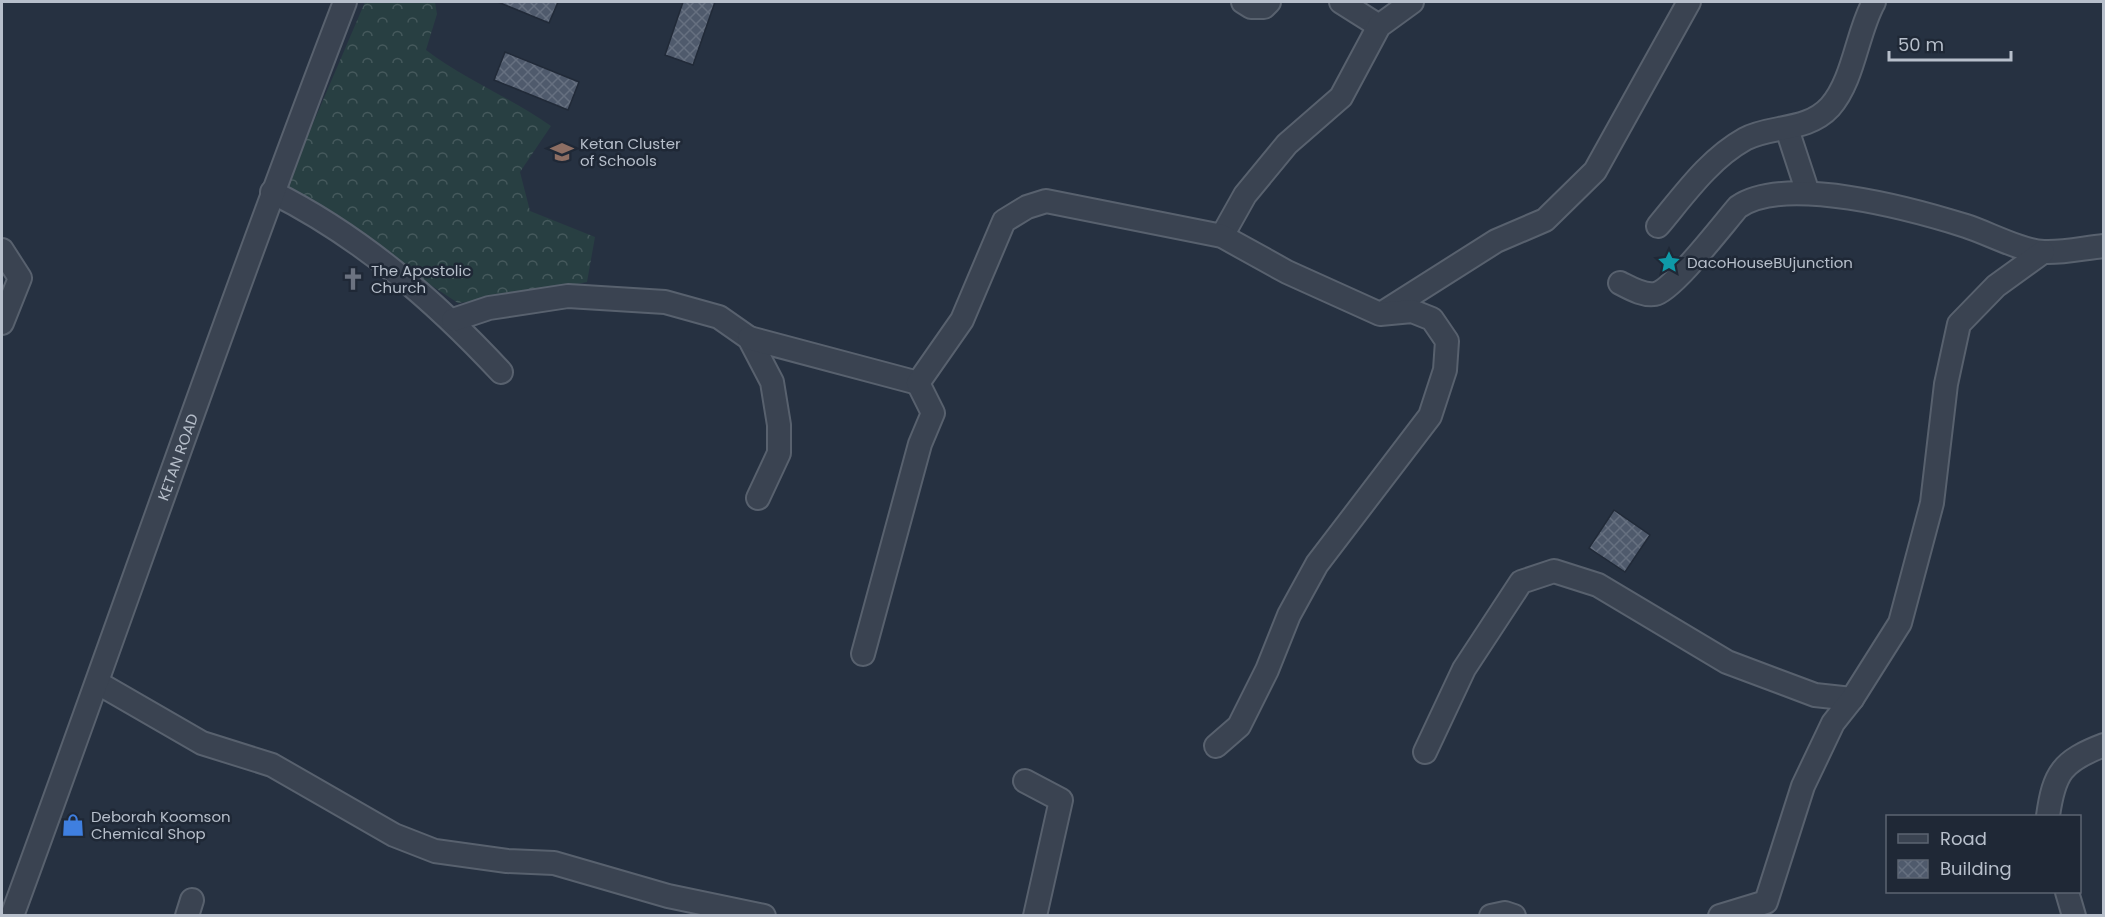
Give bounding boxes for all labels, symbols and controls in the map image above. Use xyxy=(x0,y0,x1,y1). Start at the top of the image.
scale bar xyxy=(1889,24,2010,62)
text: 50 m xyxy=(1898,32,1944,57)
place label: Ketan Cluster of Schools xyxy=(580,133,681,171)
school or university icon: Ketan Cluster of Schools xyxy=(549,139,575,165)
place icon: DacoHouseBUjunction xyxy=(1656,249,1682,275)
place label: DacoHouseBUjunction xyxy=(1687,252,1853,273)
place label: The Apostolic Church xyxy=(371,260,471,298)
church icon: The Apostolic Church xyxy=(340,266,366,292)
street label: KETAN ROAD xyxy=(152,410,203,503)
place label: Deborah Koomson Chemical Shop xyxy=(91,806,231,844)
shop icon: Deborah Koomson Chemical Shop xyxy=(60,812,86,838)
legend xyxy=(1886,815,2081,893)
text: Road xyxy=(1940,826,1987,851)
text: Building xyxy=(1940,856,2012,881)

